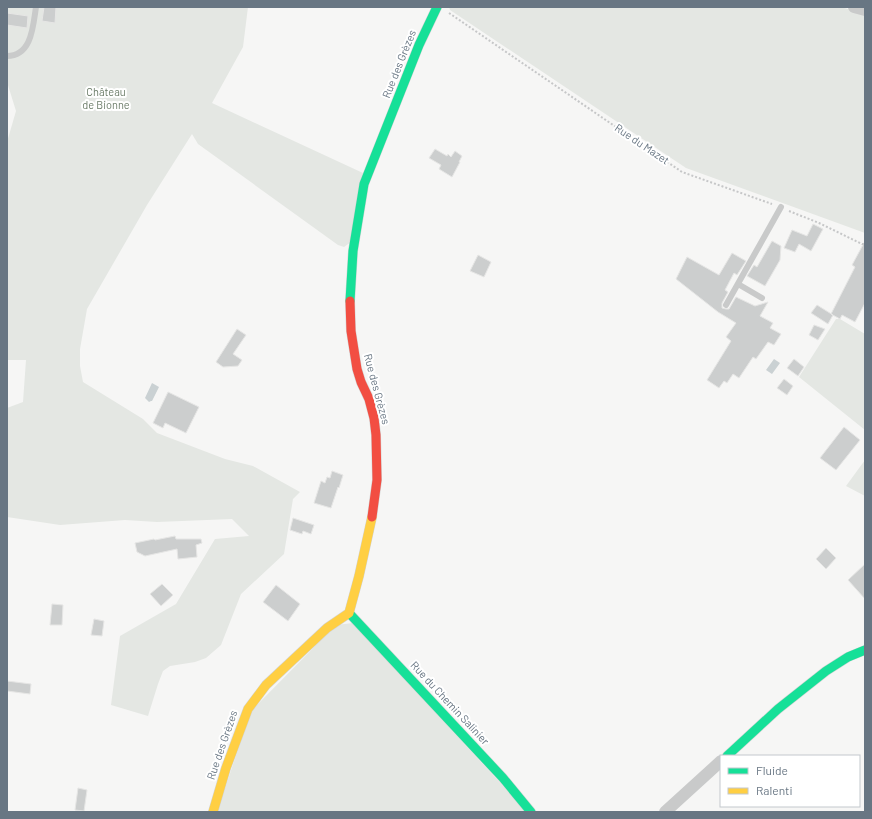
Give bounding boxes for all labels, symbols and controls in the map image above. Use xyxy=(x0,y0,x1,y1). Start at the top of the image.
street label: Rue des Grèzes xyxy=(379,28,418,100)
park label: Château de Bionne xyxy=(82,85,130,111)
street label: Rue du Mazet xyxy=(613,121,672,167)
street label: Rue des Grèzes xyxy=(362,352,393,426)
street label: Rue du Chemin Salinier xyxy=(408,658,492,747)
street label: Rue des Grèzes xyxy=(204,708,239,781)
legend xyxy=(720,755,860,807)
text: Fluide xyxy=(756,763,788,777)
text: Ralenti xyxy=(756,783,793,797)

